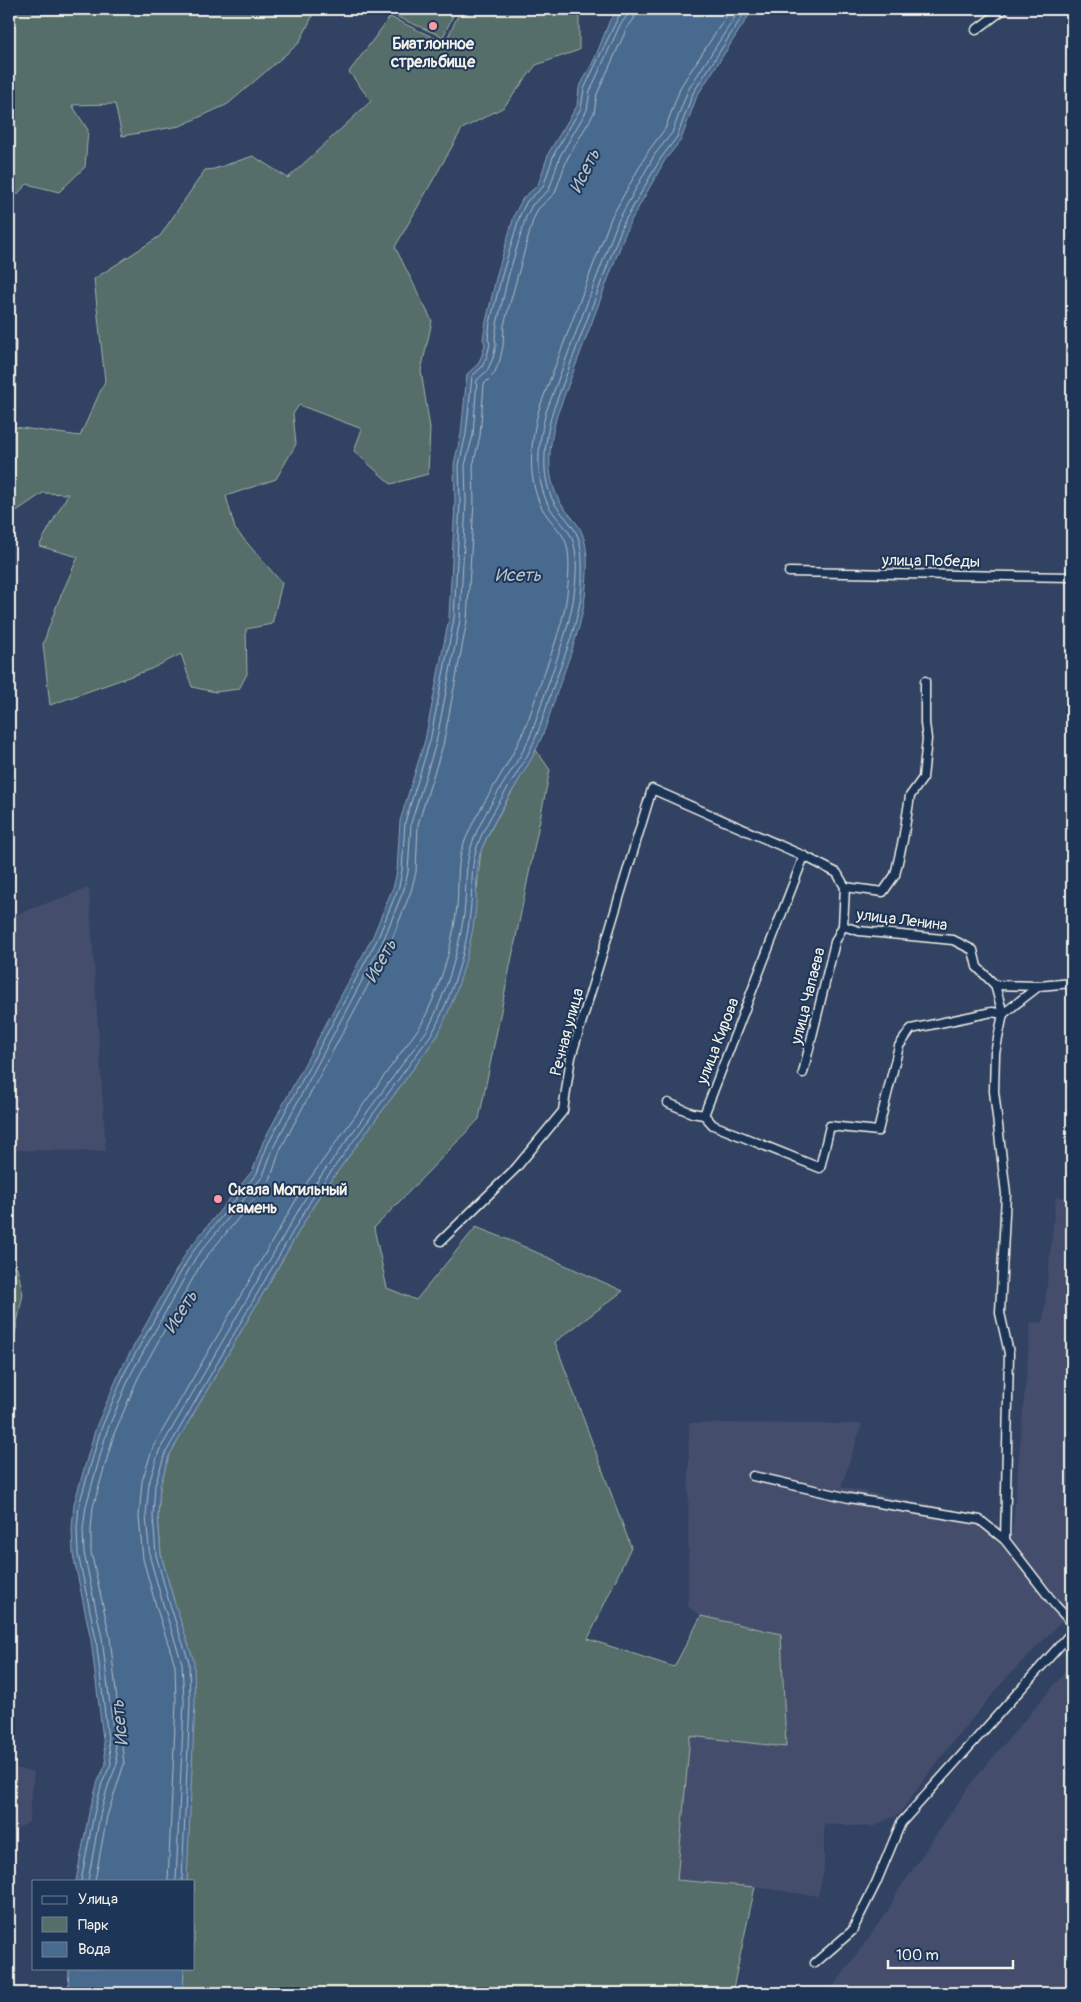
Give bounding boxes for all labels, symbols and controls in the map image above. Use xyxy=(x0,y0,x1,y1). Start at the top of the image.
marker: Биатлонное стрельбище xyxy=(427,20,439,32)
place label: Биатлонное стрельбище xyxy=(390,34,476,72)
water label: Исеть xyxy=(565,145,606,197)
street label: улица Победы xyxy=(881,550,980,572)
water label: Исеть xyxy=(495,564,542,587)
street label: улица Ленина xyxy=(854,904,949,935)
water label: Исеть xyxy=(360,935,403,987)
street label: улица Чапаева xyxy=(786,945,830,1047)
street label: Речная улица xyxy=(546,986,588,1078)
street label: улица Кирова xyxy=(692,995,744,1088)
place label: Скала Могильный камень xyxy=(228,1180,348,1218)
marker: Скала Могильный камень xyxy=(212,1193,224,1205)
water label: Исеть xyxy=(159,1286,203,1338)
water label: Исеть xyxy=(106,1698,134,1747)
legend xyxy=(32,1880,195,1970)
text: Улица xyxy=(78,1890,118,1909)
text: Парк xyxy=(78,1916,109,1935)
scale bar xyxy=(888,1937,1014,1969)
text: Вода xyxy=(78,1940,111,1959)
text: 100 m xyxy=(896,1946,939,1965)

